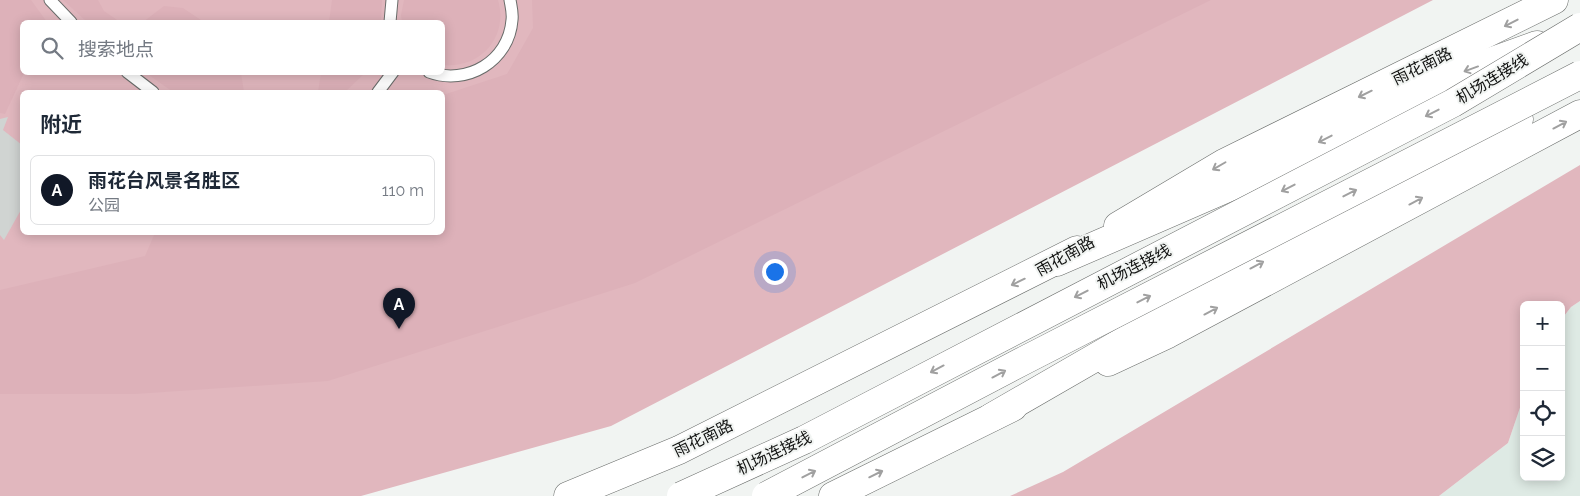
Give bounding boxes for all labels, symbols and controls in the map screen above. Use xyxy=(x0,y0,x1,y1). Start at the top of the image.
one-way arrow xyxy=(1504,19,1519,28)
search box xyxy=(20,20,445,75)
icon: search xyxy=(38,34,66,62)
text: 搜索地点 xyxy=(78,38,154,60)
street label: 雨花南路 xyxy=(1389,43,1455,89)
street label: 机场连接线 xyxy=(1453,50,1531,108)
one-way arrow xyxy=(1464,65,1480,74)
one-way arrow xyxy=(1358,90,1373,99)
one-way arrow xyxy=(1425,108,1440,118)
text: 附近 xyxy=(40,112,82,137)
one-way arrow xyxy=(1552,120,1567,130)
one-way arrow xyxy=(1318,135,1333,144)
one-way arrow xyxy=(1213,161,1227,171)
text: 雨花台风景名胜区 xyxy=(88,169,240,191)
text: A xyxy=(52,181,62,200)
text: 110 m xyxy=(382,181,424,200)
one-way arrow xyxy=(1281,184,1296,193)
one-way arrow xyxy=(1343,188,1358,198)
text: 公园 xyxy=(88,196,120,215)
one-way arrow xyxy=(1409,196,1423,206)
street label: 雨花南路 xyxy=(1032,232,1098,280)
street label: 机场连接线 xyxy=(1094,240,1174,294)
your location xyxy=(762,259,788,285)
one-way arrow xyxy=(1250,260,1264,270)
one-way arrow xyxy=(1011,278,1026,287)
pin: A xyxy=(383,288,415,329)
one-way arrow xyxy=(1074,290,1089,299)
one-way arrow xyxy=(1136,294,1151,304)
map controls xyxy=(1520,301,1565,481)
button: + xyxy=(1520,301,1565,346)
one-way arrow xyxy=(1203,306,1218,315)
button: − xyxy=(1520,346,1565,391)
one-way arrow xyxy=(930,365,945,374)
one-way arrow xyxy=(992,369,1007,379)
button: locate xyxy=(1520,391,1565,436)
street label: 雨花南路 xyxy=(670,415,736,461)
street label: 机场连接线 xyxy=(734,427,814,479)
button: layers xyxy=(1520,436,1565,481)
one-way arrow xyxy=(801,469,816,478)
one-way arrow xyxy=(869,469,884,479)

